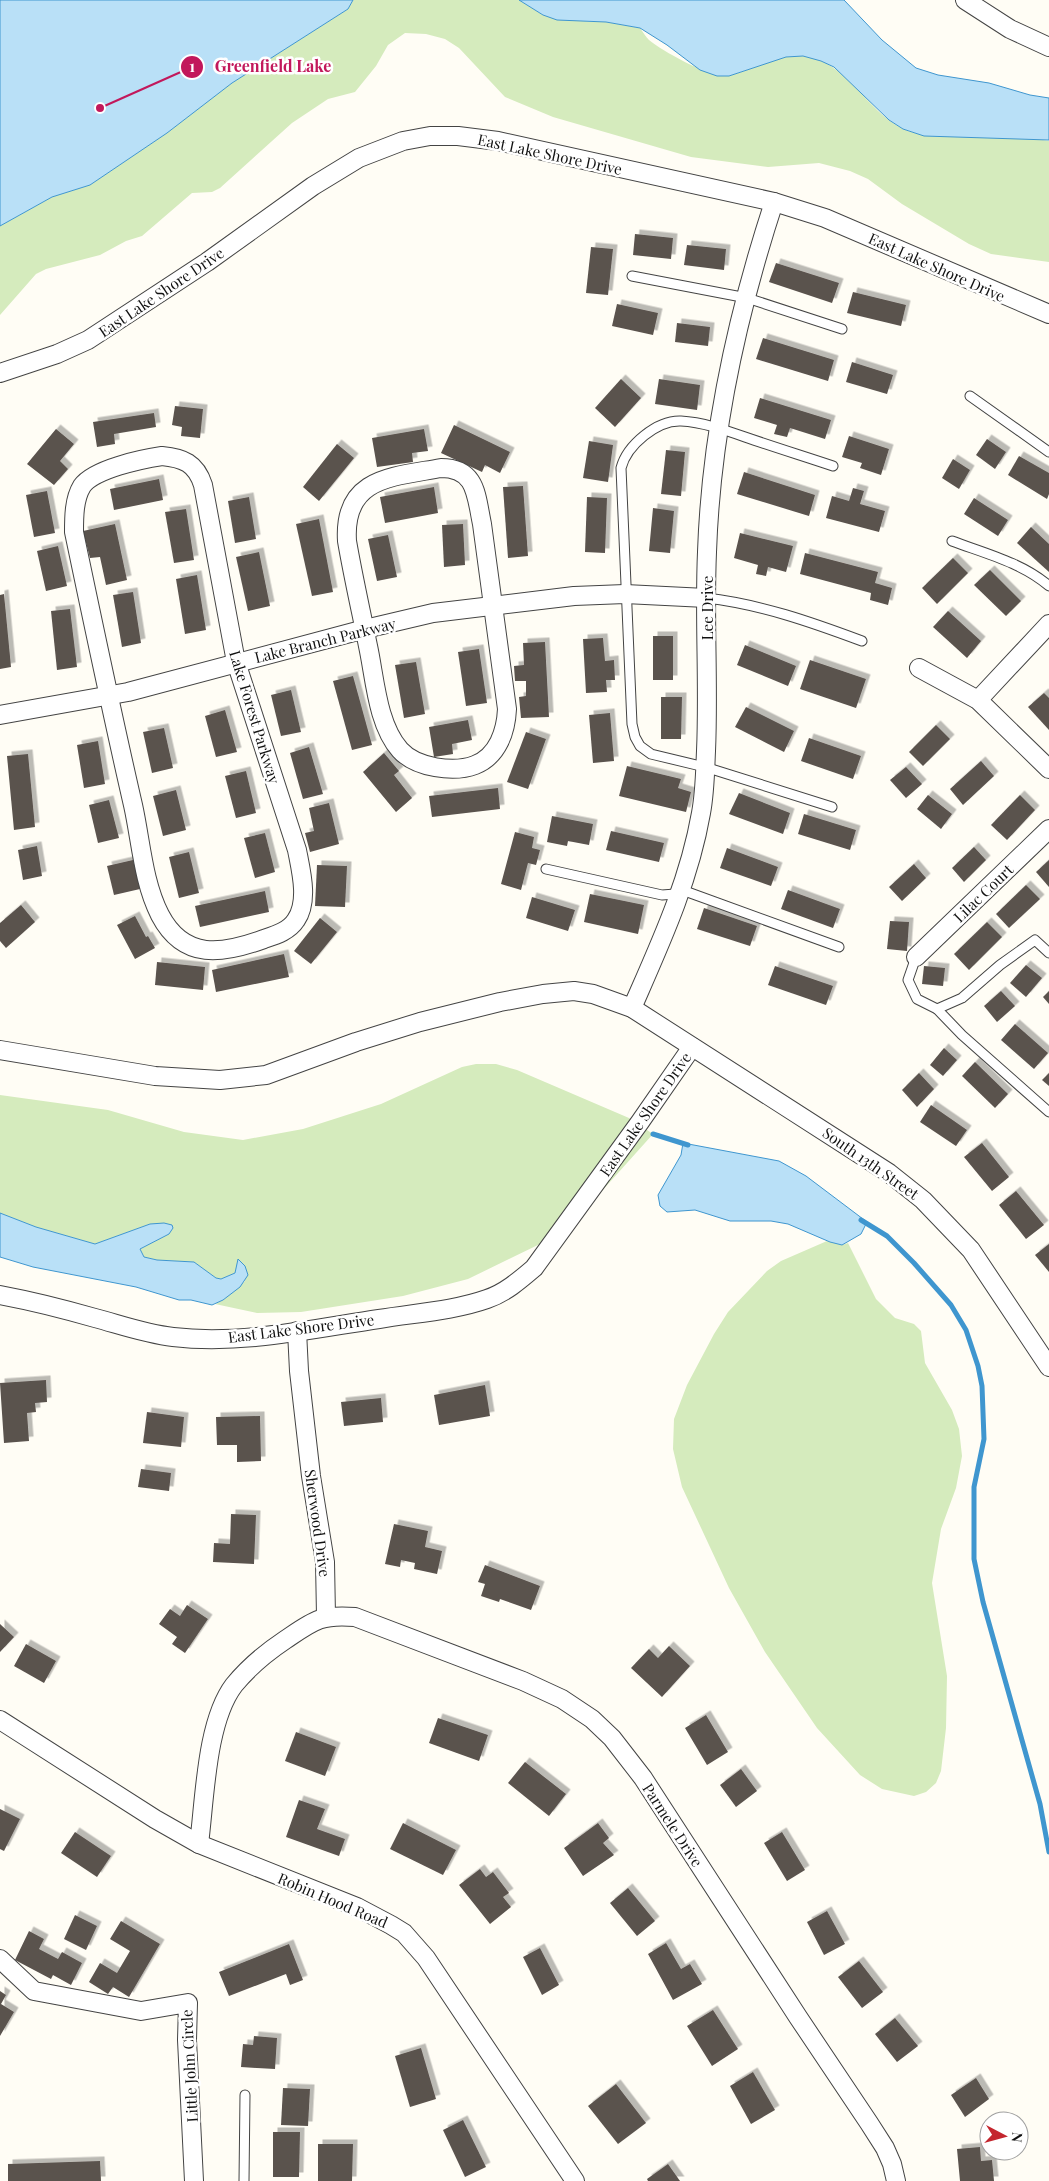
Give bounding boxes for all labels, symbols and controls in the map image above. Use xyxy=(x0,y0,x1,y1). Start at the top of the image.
callout: Greenfield Lake xyxy=(179,51,341,82)
text: Greenfield Lake xyxy=(215,55,331,76)
text: 1 xyxy=(189,56,195,76)
street label: East Lake Shore Drive xyxy=(476,129,624,179)
street label: East Lake Shore Drive xyxy=(866,228,1008,306)
street label: East Lake Shore Drive xyxy=(94,243,228,341)
street label: Lee Drive xyxy=(697,576,717,640)
street label: Lake Branch Parkway xyxy=(252,613,398,667)
street label: Lake Forest Parkway xyxy=(225,648,285,787)
street label: Lilac Court xyxy=(949,859,1018,926)
street label: East Lake Shore Drive xyxy=(595,1048,695,1180)
street label: South 13th Street xyxy=(819,1122,924,1204)
street label: East Lake Shore Drive xyxy=(227,1309,375,1347)
street label: Sherwood Drive xyxy=(301,1468,335,1578)
street label: Parmele Drive xyxy=(638,1779,708,1871)
street label: Robin Hood Road xyxy=(275,1868,391,1932)
street label: Little John Circle xyxy=(176,2009,202,2123)
north arrow xyxy=(979,2111,1029,2161)
text: N xyxy=(1007,2131,1027,2143)

